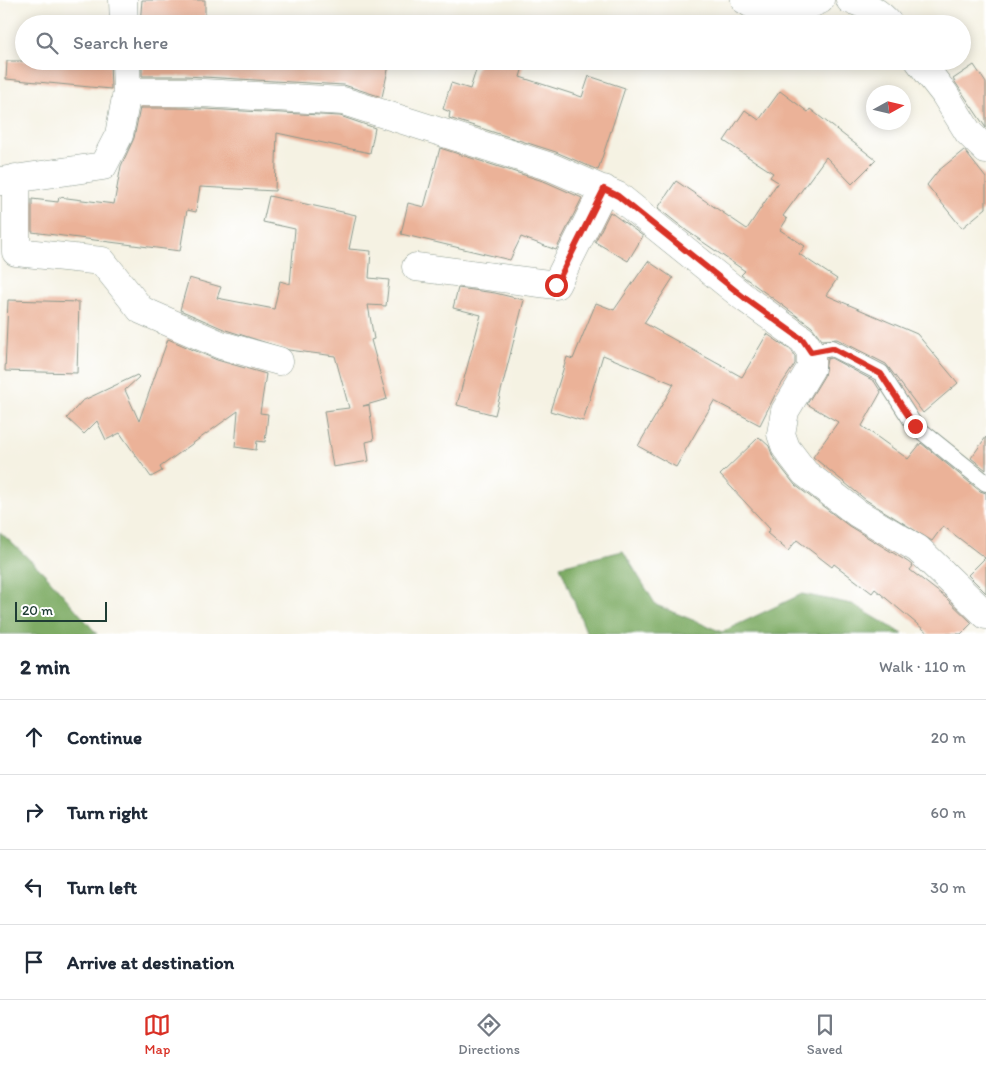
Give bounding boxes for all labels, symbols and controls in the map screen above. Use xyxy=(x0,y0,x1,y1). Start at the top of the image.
search box xyxy=(15,15,971,70)
icon: search xyxy=(33,29,61,57)
text: Search here xyxy=(73,31,168,54)
north arrow xyxy=(866,85,911,130)
route start xyxy=(545,274,568,297)
route end xyxy=(904,415,927,438)
scale bar xyxy=(15,599,108,622)
text: 20 m xyxy=(22,602,53,619)
text: 2 min xyxy=(20,654,70,679)
text: Walk · 110 m xyxy=(879,657,966,676)
icon: ahead xyxy=(20,723,48,751)
text: Continue xyxy=(67,726,142,749)
text: 20 m xyxy=(931,728,966,747)
icon: right xyxy=(20,798,48,826)
text: Turn right xyxy=(67,801,148,824)
text: 60 m xyxy=(931,803,966,822)
icon: left xyxy=(20,873,48,901)
text: Turn left xyxy=(67,876,137,899)
text: 30 m xyxy=(930,878,966,897)
icon: arrive xyxy=(20,948,48,976)
text: Arrive at destination xyxy=(67,951,234,974)
tab: Map xyxy=(143,1011,171,1058)
tab: Directions xyxy=(458,1011,520,1058)
tab: Saved xyxy=(807,1011,843,1058)

